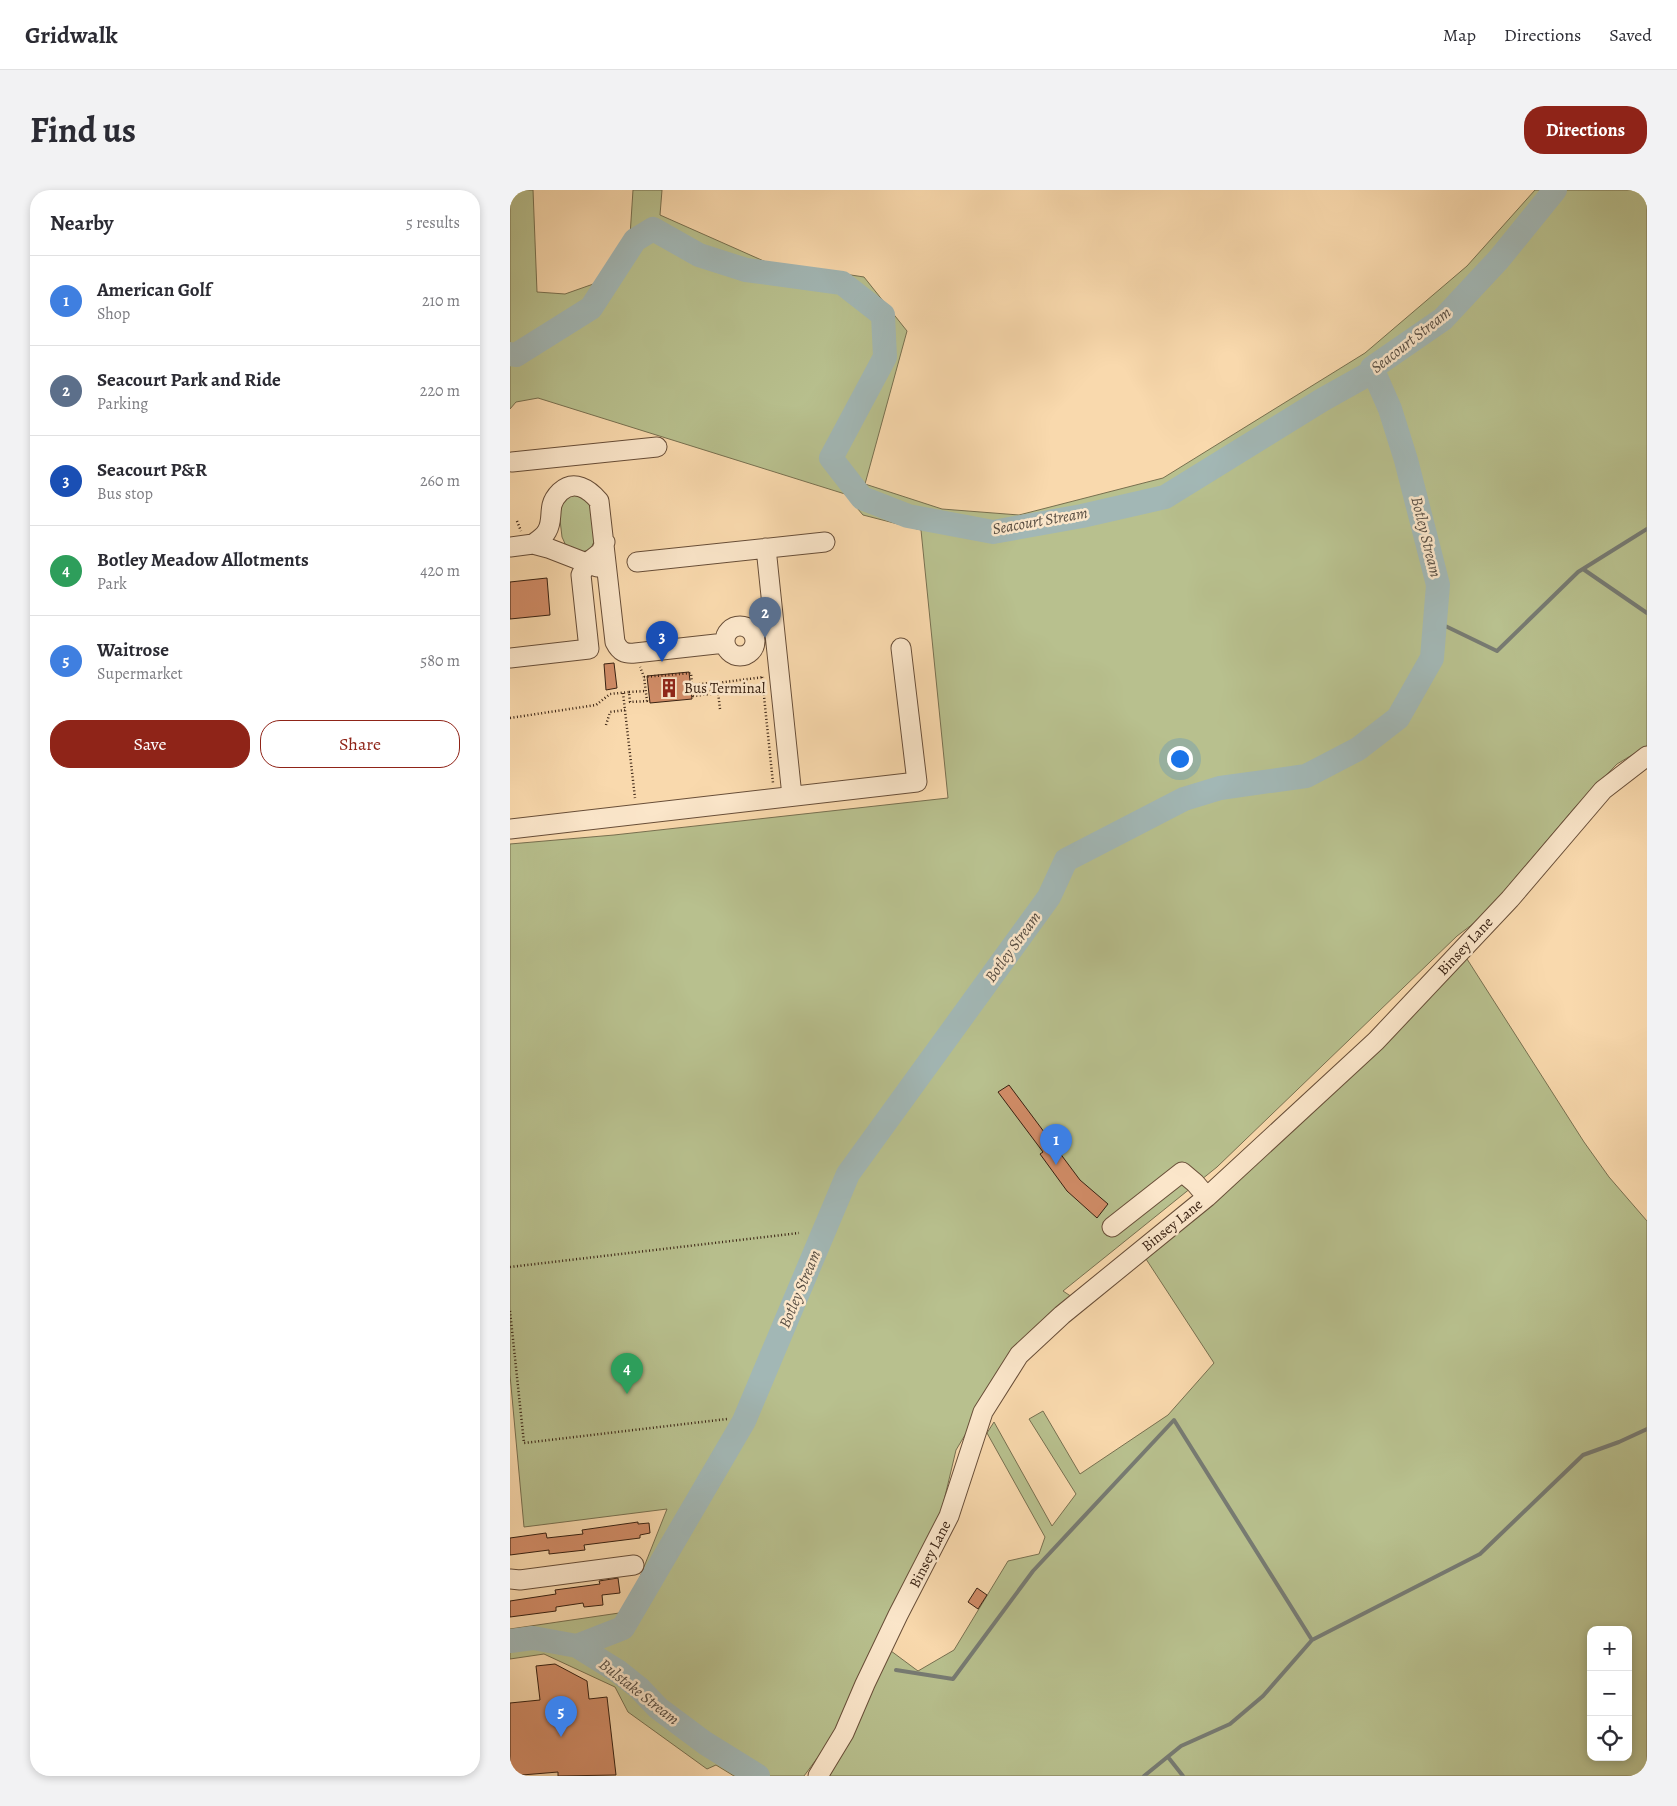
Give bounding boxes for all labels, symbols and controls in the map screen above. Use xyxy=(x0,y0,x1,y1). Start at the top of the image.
text: Gridwalk xyxy=(25,19,118,51)
text: Map xyxy=(1443,23,1476,47)
text: Directions xyxy=(1504,23,1581,47)
text: Saved xyxy=(1609,23,1652,47)
text: Find us xyxy=(30,106,136,154)
button: Directions xyxy=(1524,106,1647,154)
text: Nearby xyxy=(50,209,113,237)
text: 5 results xyxy=(406,212,460,234)
text: American Golf xyxy=(97,277,211,303)
text: 1 xyxy=(63,290,69,312)
text: 210 m xyxy=(422,290,460,312)
water label: Seacourt Stream xyxy=(1366,302,1456,378)
text: Shop xyxy=(97,303,130,325)
text: Seacourt Park and Ride xyxy=(97,367,281,393)
text: 2 xyxy=(62,380,70,402)
text: 220 m xyxy=(420,380,460,402)
text: Parking xyxy=(97,393,148,415)
text: Seacourt P&R xyxy=(97,457,207,483)
text: 3 xyxy=(63,470,69,492)
text: 260 m xyxy=(420,470,460,492)
text: Bus stop xyxy=(97,483,153,505)
water label: Botley Stream xyxy=(1405,494,1447,580)
water label: Seacourt Stream xyxy=(991,502,1090,540)
text: Botley Meadow Allotments xyxy=(97,547,309,573)
text: 4 xyxy=(62,560,70,582)
text: 420 m xyxy=(420,560,460,582)
text: Park xyxy=(97,573,127,595)
pin: 2 xyxy=(749,597,781,638)
pin: 3 xyxy=(646,621,678,662)
text: Waitrose xyxy=(97,637,169,663)
text: 5 xyxy=(63,650,69,672)
text: 580 m xyxy=(420,650,460,672)
text: Supermarket xyxy=(97,663,183,685)
building icon: Bus Terminal xyxy=(658,677,680,699)
place label: Bus Terminal xyxy=(684,678,766,698)
button: Save xyxy=(50,720,250,768)
button: Share xyxy=(260,720,460,768)
your location xyxy=(1167,746,1193,772)
water label: Botley Stream xyxy=(980,907,1046,987)
street label: Binsey Lane xyxy=(1433,912,1497,980)
pin: 1 xyxy=(1040,1124,1072,1165)
street label: Binsey Lane xyxy=(1137,1194,1207,1256)
water label: Botley Stream xyxy=(774,1247,826,1331)
pin: 4 xyxy=(611,1353,643,1394)
street label: Binsey Lane xyxy=(904,1517,956,1591)
map controls xyxy=(1587,1626,1632,1761)
button: + xyxy=(1587,1626,1632,1671)
water label: Bulstake Stream xyxy=(594,1654,684,1730)
button: − xyxy=(1587,1671,1632,1716)
pin: 5 xyxy=(545,1696,577,1737)
button: locate xyxy=(1587,1716,1632,1761)

